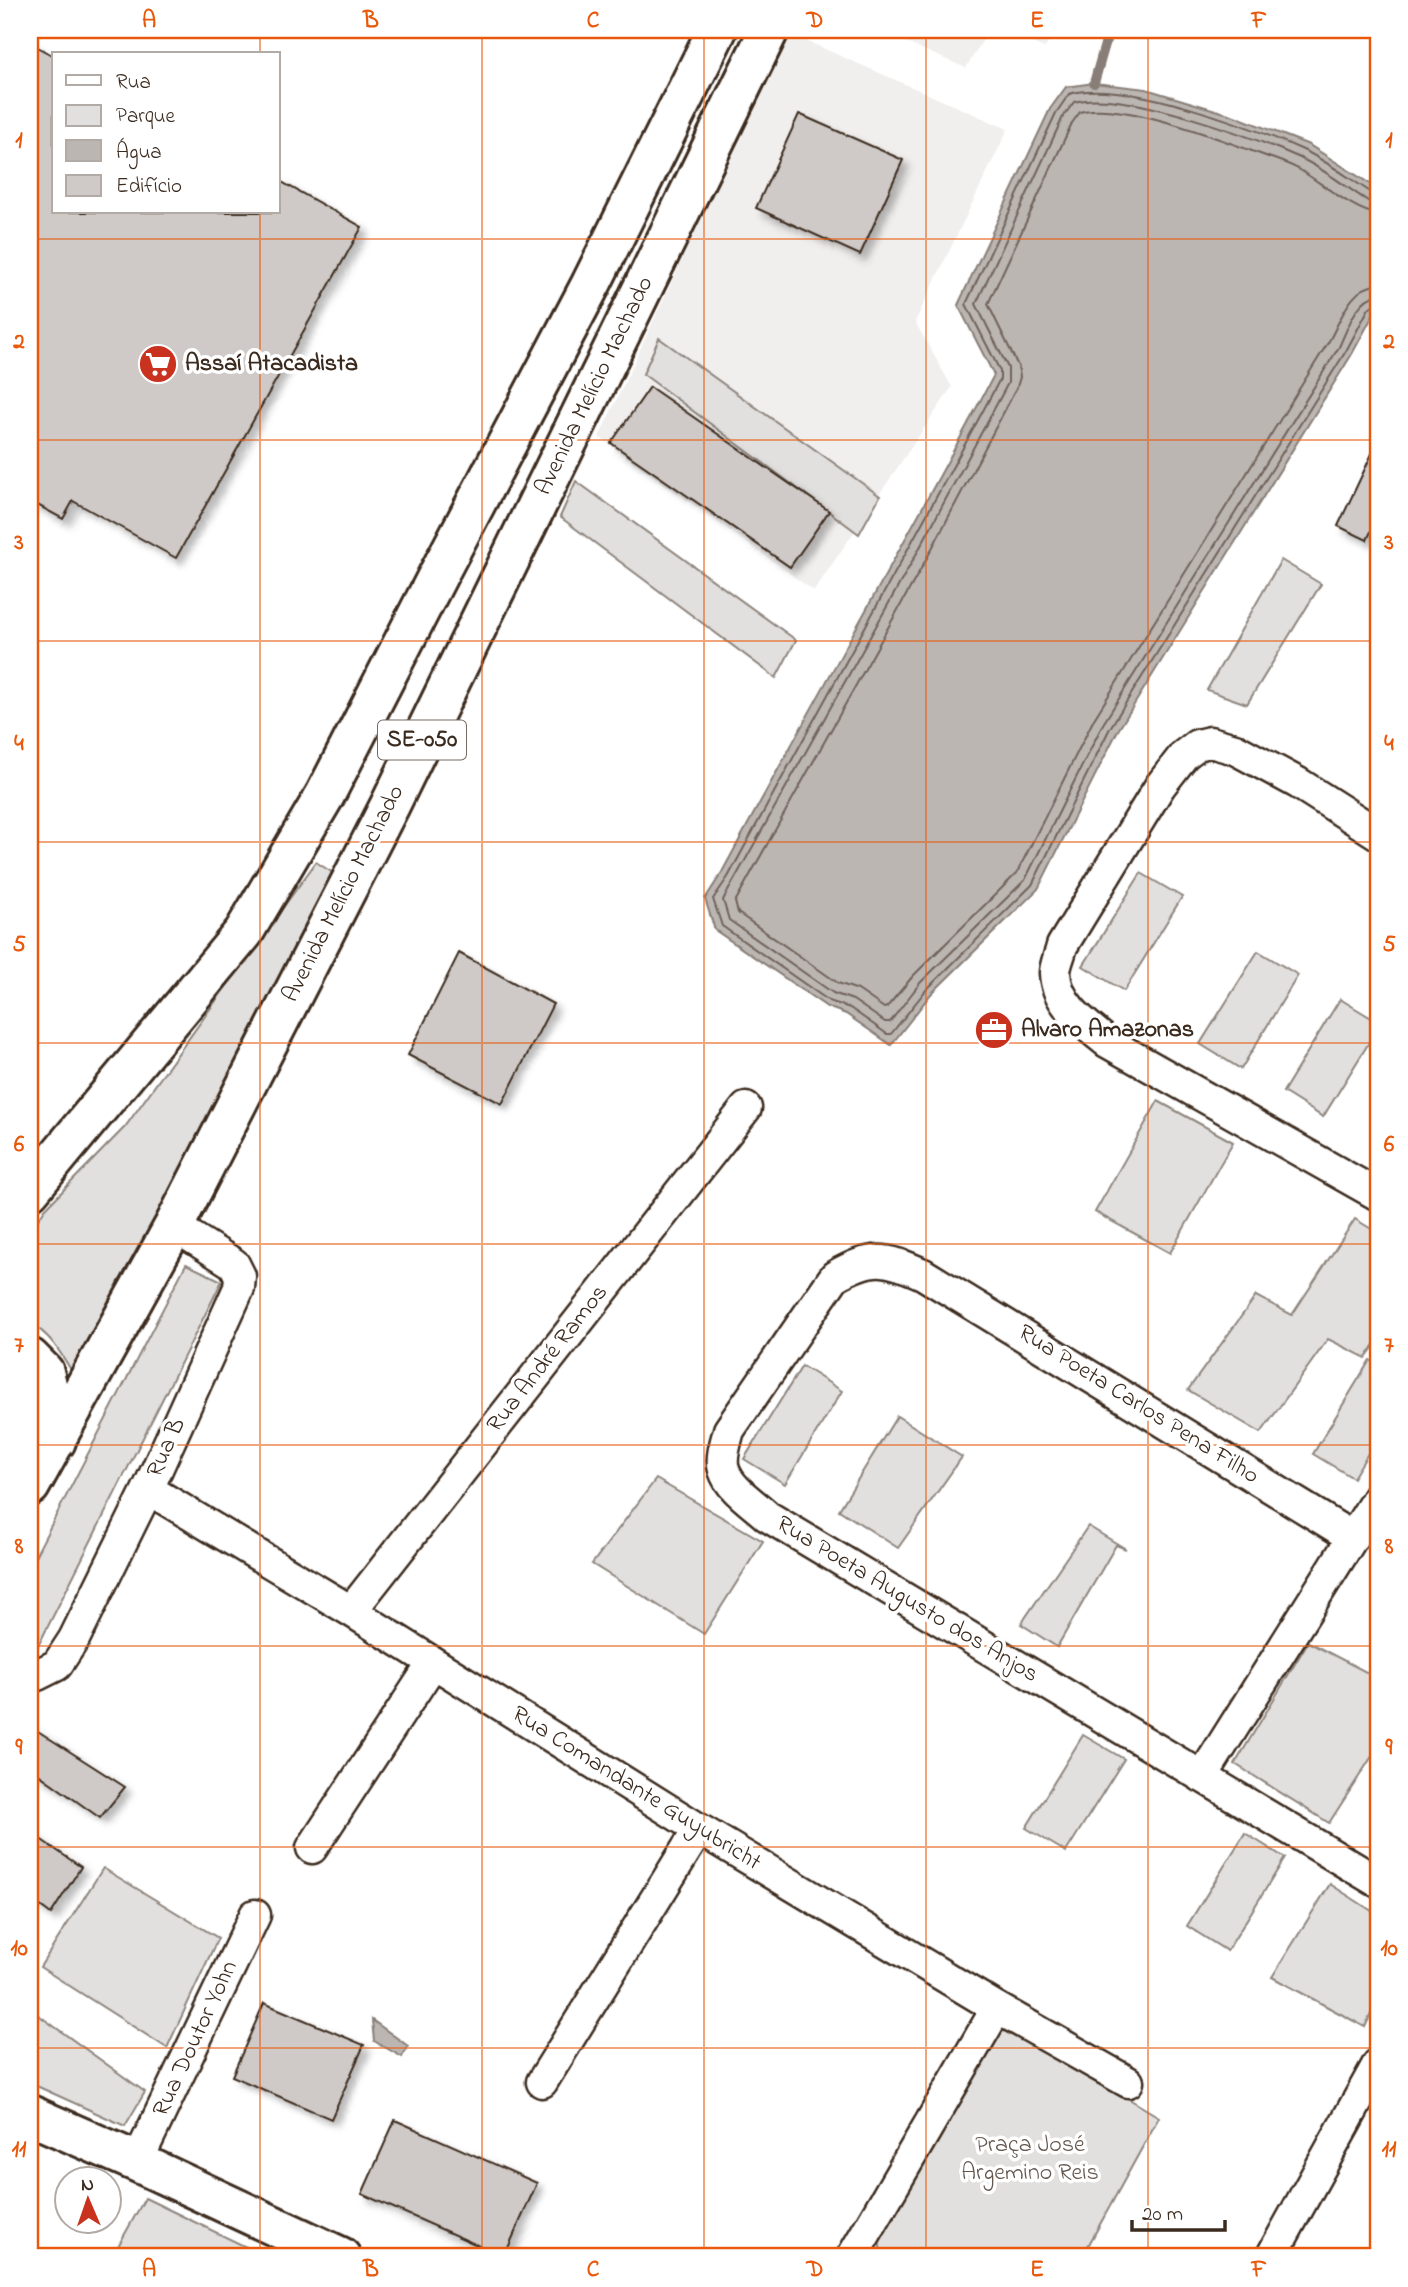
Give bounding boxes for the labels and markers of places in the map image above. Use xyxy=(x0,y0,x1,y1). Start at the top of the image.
supermarket icon: Assaí Atacadista xyxy=(137,343,179,385)
place label: Assaí Atacadista xyxy=(185,347,358,382)
office icon: Alvaro Amazonas xyxy=(973,1009,1015,1051)
place label: Alvaro Amazonas xyxy=(1021,1013,1194,1048)

